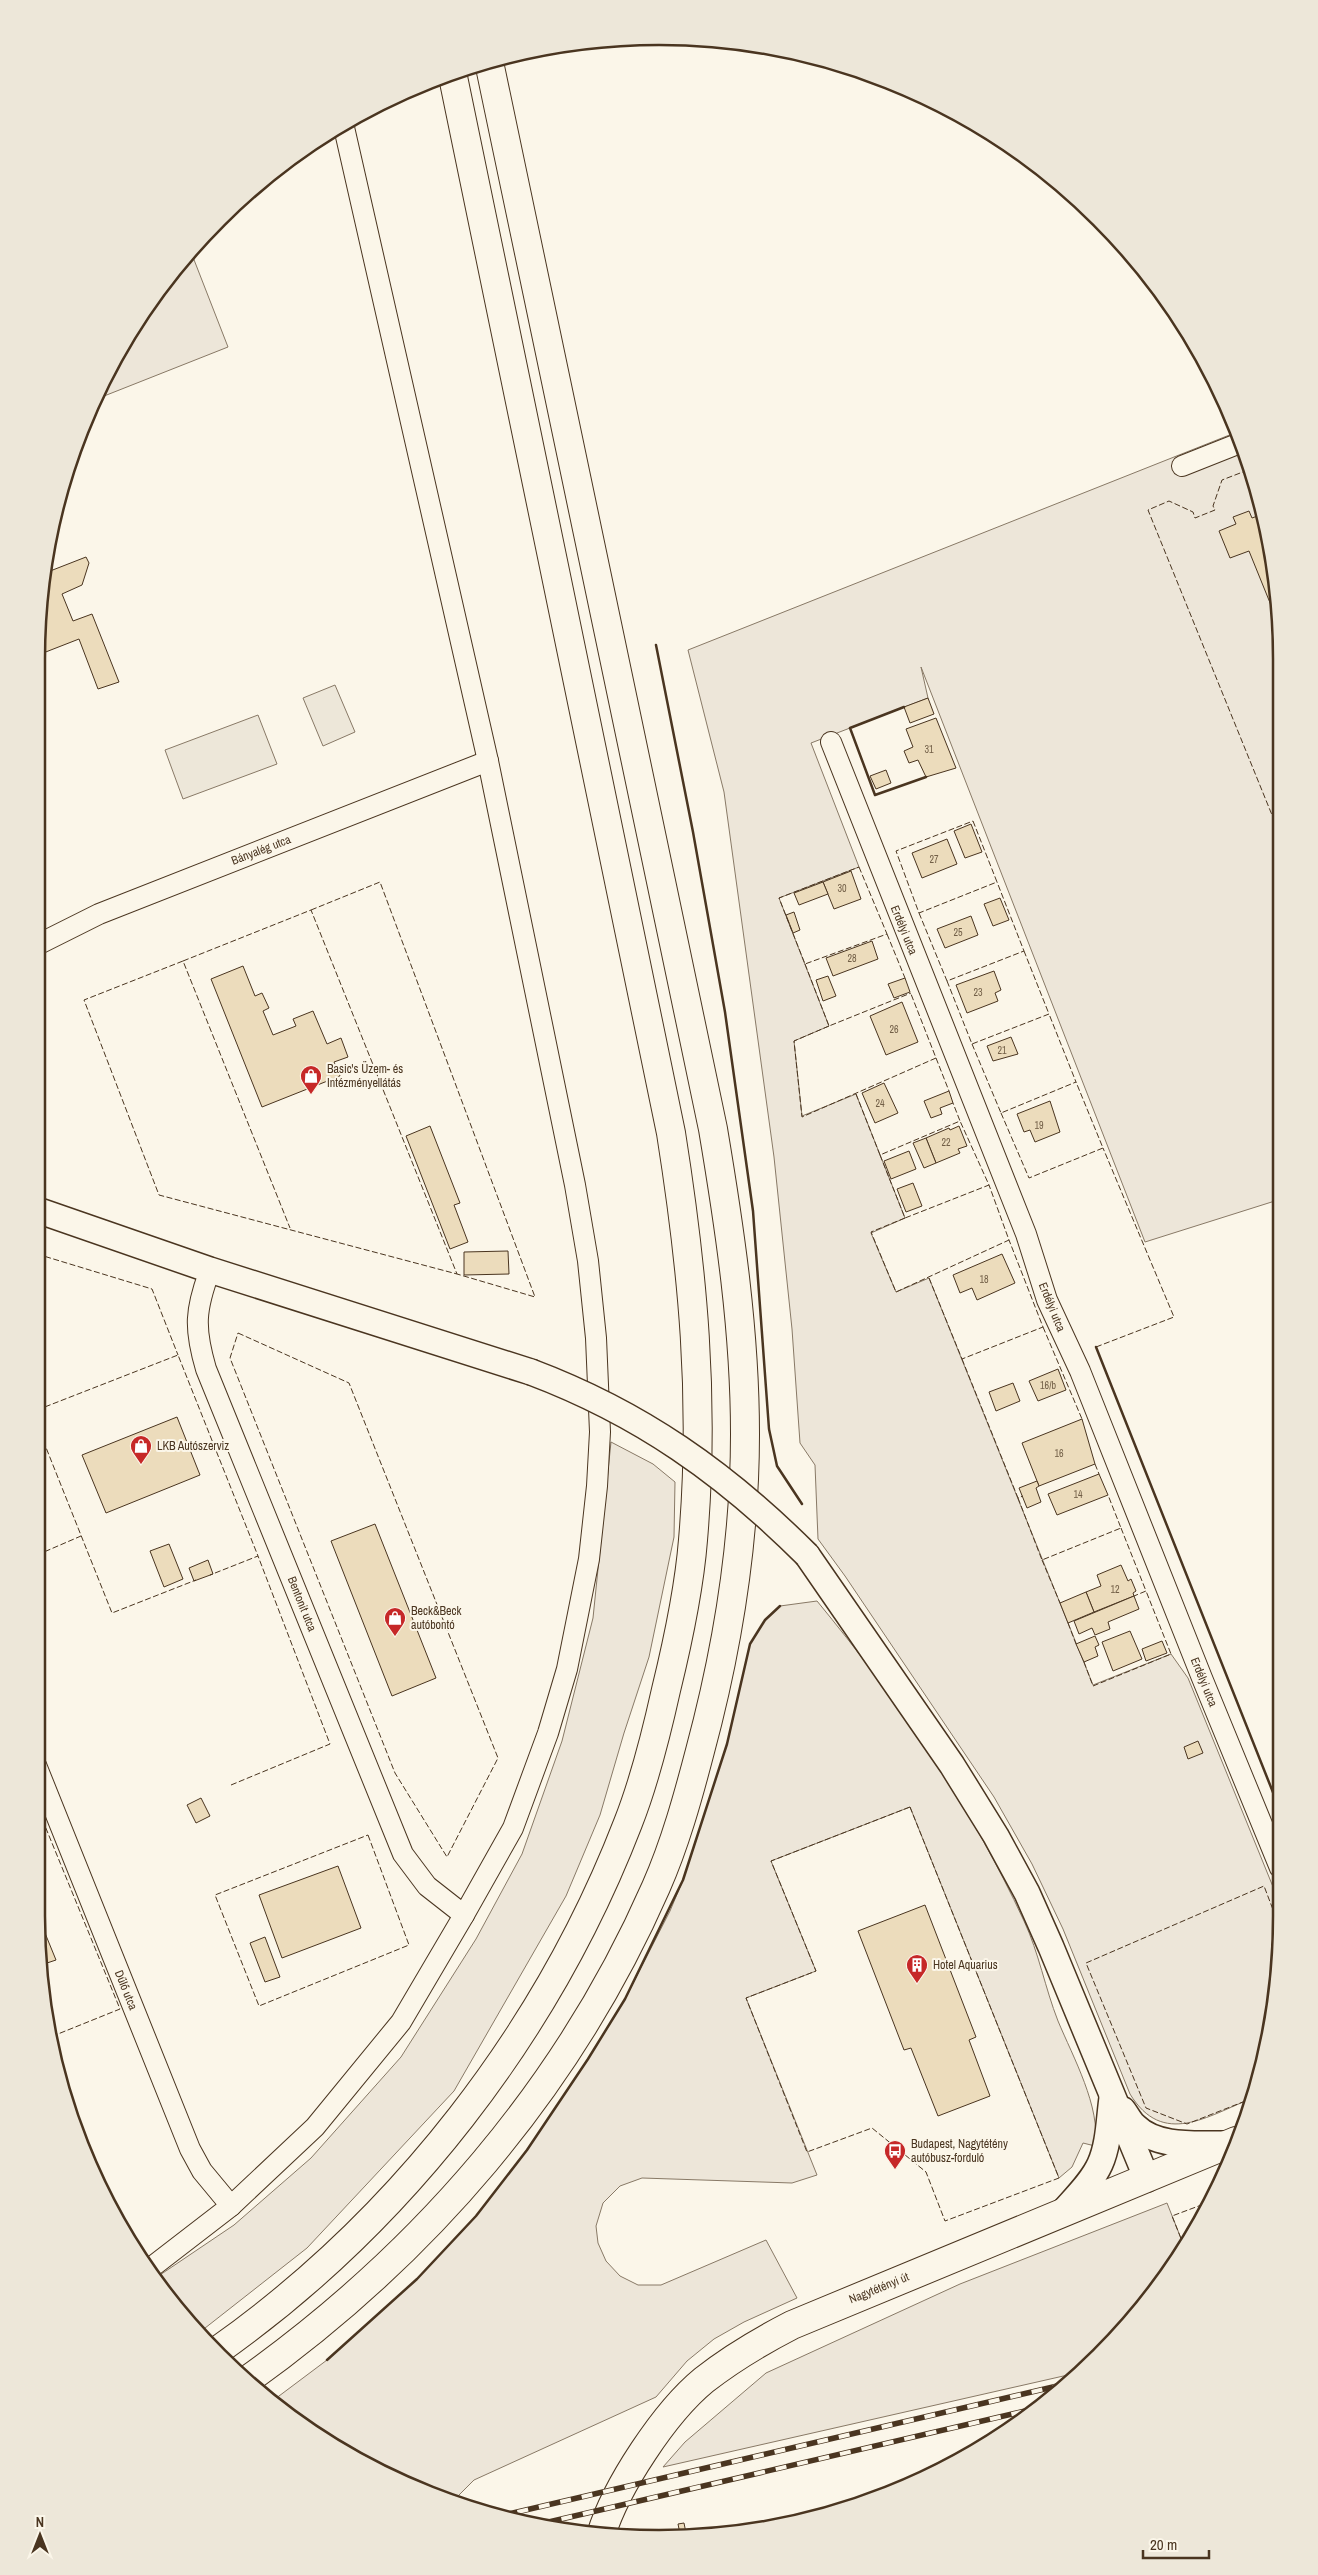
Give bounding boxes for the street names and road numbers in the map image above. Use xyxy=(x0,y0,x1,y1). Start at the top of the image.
street label: Bányalég utca xyxy=(229,831,293,869)
street label: Erdélyi utca xyxy=(887,903,921,958)
street label: Erdélyi utca xyxy=(1035,1280,1069,1335)
street label: Bentonit utca xyxy=(284,1574,320,1634)
street label: Erdélyi utca xyxy=(1187,1655,1221,1710)
street label: Dűlő utca xyxy=(111,1968,141,2013)
street label: Nagytétényi út xyxy=(847,2269,912,2307)

